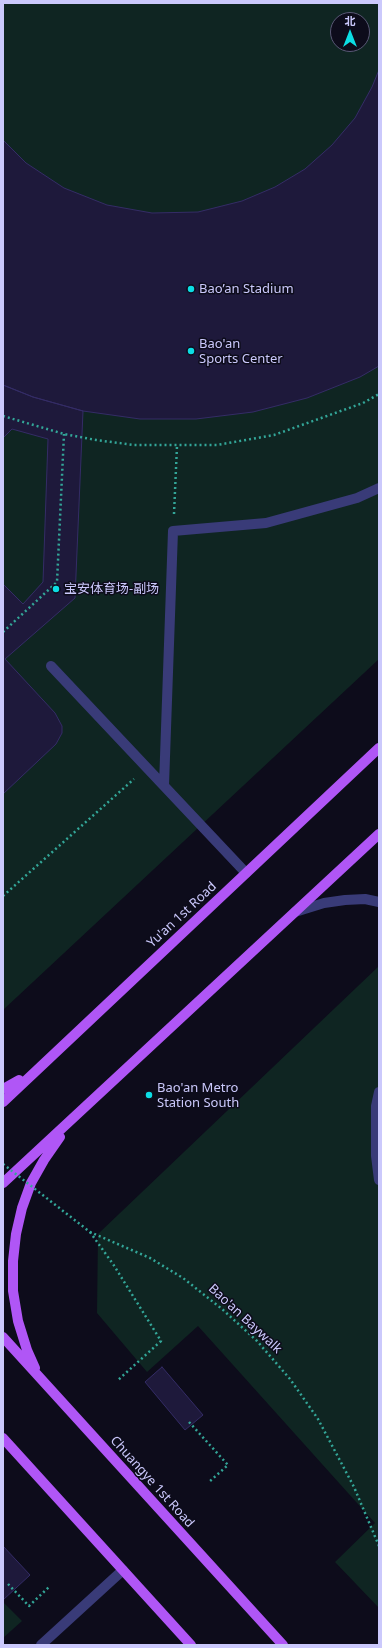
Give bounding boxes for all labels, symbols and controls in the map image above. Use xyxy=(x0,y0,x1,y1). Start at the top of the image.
north arrow xyxy=(330,12,370,52)
text: 北 xyxy=(345,13,356,28)
place label: Bao’an Stadium xyxy=(199,281,294,297)
marker: Bao’an Stadium xyxy=(186,284,196,294)
place label: Bao'an Sports Center xyxy=(199,336,283,367)
marker: Bao'an Sports Center xyxy=(186,346,196,356)
place label: 宝安体育场-副场 xyxy=(64,581,159,597)
marker: 宝安体育场-副场 xyxy=(51,584,61,594)
street label: Yu'an 1st Road xyxy=(144,879,220,951)
place label: Bao'an Metro Station South xyxy=(157,1080,239,1111)
marker: Bao'an Metro Station South xyxy=(144,1090,154,1100)
street label: Bao'an Baywalk xyxy=(205,1281,285,1357)
street label: Chuangye 1st Road xyxy=(107,1433,197,1531)

